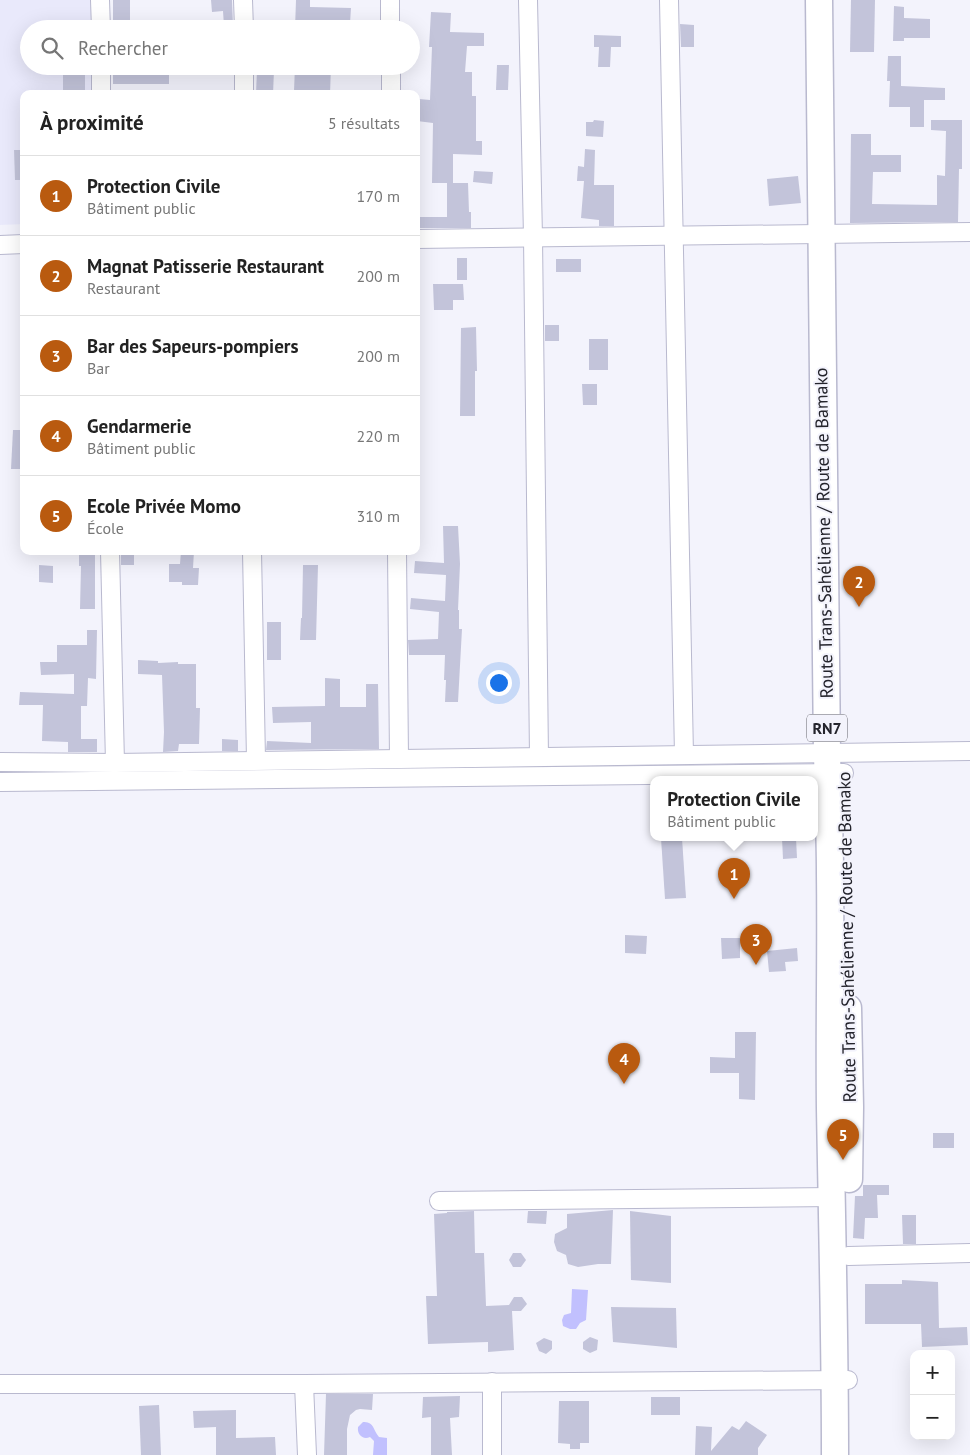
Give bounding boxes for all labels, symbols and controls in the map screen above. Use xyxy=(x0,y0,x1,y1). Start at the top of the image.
search box xyxy=(20,20,420,75)
icon: search xyxy=(38,34,66,62)
text: Rechercher xyxy=(78,36,168,60)
text: À proximité xyxy=(40,109,144,136)
text: 5 résultats xyxy=(328,113,400,133)
text: Protection Civile xyxy=(87,174,221,198)
text: 1 xyxy=(51,186,61,206)
text: 170 m xyxy=(357,186,400,206)
text: Bâtiment public xyxy=(87,198,196,218)
text: Magnat Patisserie Restaurant xyxy=(87,254,324,278)
text: 2 xyxy=(51,266,61,286)
text: 200 m xyxy=(357,266,400,286)
text: Restaurant xyxy=(87,278,160,298)
text: Bar des Sapeurs-pompiers xyxy=(87,334,298,358)
text: 3 xyxy=(51,346,61,366)
text: 200 m xyxy=(357,346,400,366)
text: Bar xyxy=(87,358,110,378)
street label: Route Trans-Sahélienne / Route de Bamako xyxy=(809,367,838,699)
text: Gendarmerie xyxy=(87,414,191,438)
text: 4 xyxy=(51,426,61,446)
text: 220 m xyxy=(357,426,400,446)
text: Bâtiment public xyxy=(87,438,196,458)
text: Ecole Privée Momo xyxy=(87,494,241,518)
text: 5 xyxy=(51,506,61,526)
text: 310 m xyxy=(357,506,400,526)
text: École xyxy=(87,518,124,538)
pin: 2 xyxy=(843,566,875,607)
your location xyxy=(486,670,512,696)
road number: RN7 xyxy=(807,714,847,741)
street label: Route Trans-Sahélienne / Route de Bamako xyxy=(832,771,861,1103)
popup xyxy=(650,776,818,841)
text: Protection Civile xyxy=(667,787,801,811)
text: Bâtiment public xyxy=(667,811,776,831)
pin: 1 xyxy=(718,858,750,899)
pin: 3 xyxy=(740,924,772,965)
pin: 4 xyxy=(608,1043,640,1084)
pin: 5 xyxy=(827,1119,859,1160)
map controls xyxy=(910,1350,955,1440)
button: + xyxy=(910,1350,955,1395)
button: − xyxy=(910,1395,955,1440)

